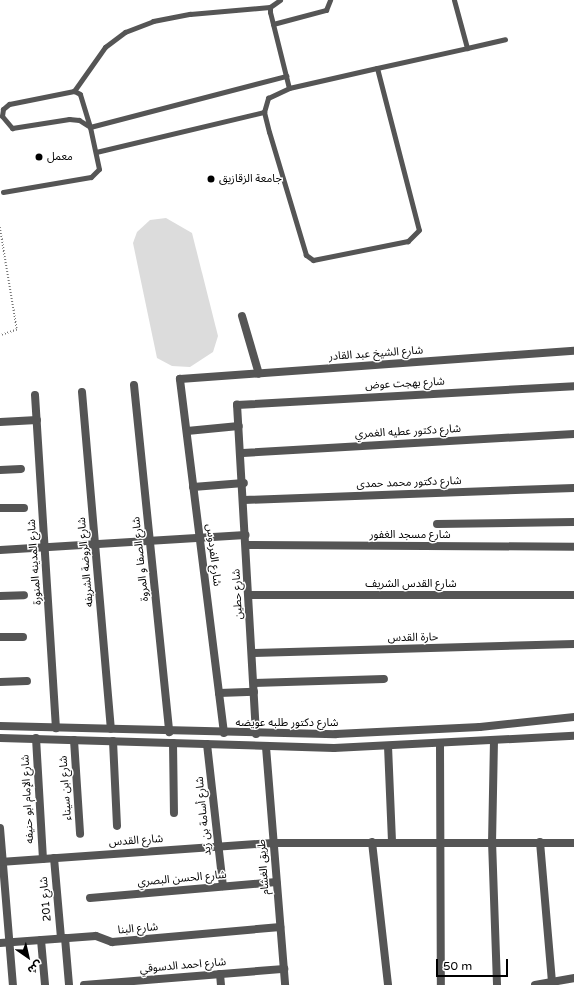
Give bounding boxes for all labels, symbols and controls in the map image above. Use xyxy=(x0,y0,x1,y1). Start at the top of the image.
place label: معمل xyxy=(47,150,73,164)
marker: معمل xyxy=(34,152,44,162)
place label: جامعة الزقازيق xyxy=(219,172,282,186)
marker: جامعة الزقازيق xyxy=(206,174,216,184)
street label: شارع الشيخ عبد القادر xyxy=(328,344,424,364)
street label: شارع بهجت عوض xyxy=(365,375,445,393)
street label: شارع دكتور عطيه الغمري xyxy=(355,423,461,441)
street label: شارع دكتور محمد حمدى xyxy=(356,475,462,491)
street label: شارع الصفا و المروة xyxy=(130,516,152,602)
street label: شارع الروضة الشريفه xyxy=(75,517,97,607)
street label: شارع المدينه المنورة xyxy=(25,519,45,605)
street label: شارع الفردوس xyxy=(203,523,223,587)
street label: شارع مسجد الغفور xyxy=(369,528,451,542)
street label: شارع حطين xyxy=(230,568,246,620)
street label: شارع القدس الشريف xyxy=(365,577,457,591)
street label: حارة القدس xyxy=(388,631,438,645)
street label: شارع دكتور طلبه عويضه xyxy=(236,716,338,730)
street label: شارع الإمام ابو حنيفه xyxy=(19,754,37,844)
street label: شارع ابن سيناء xyxy=(57,755,75,821)
street label: شارع أسامة بن زيد xyxy=(193,776,215,856)
street label: شارع القدس xyxy=(108,833,164,849)
street label: طريق الغشام xyxy=(255,839,273,895)
street label: شارع الحسن البصري xyxy=(137,869,227,889)
street label: شارع 201 xyxy=(37,876,55,922)
street label: شارع البنا xyxy=(117,921,159,937)
north arrow xyxy=(8,937,48,977)
scale bar xyxy=(438,951,510,977)
street label: شارع احمد الدسوقي xyxy=(139,956,227,976)
text: ش xyxy=(25,958,45,977)
text: 50 m xyxy=(443,959,472,973)

